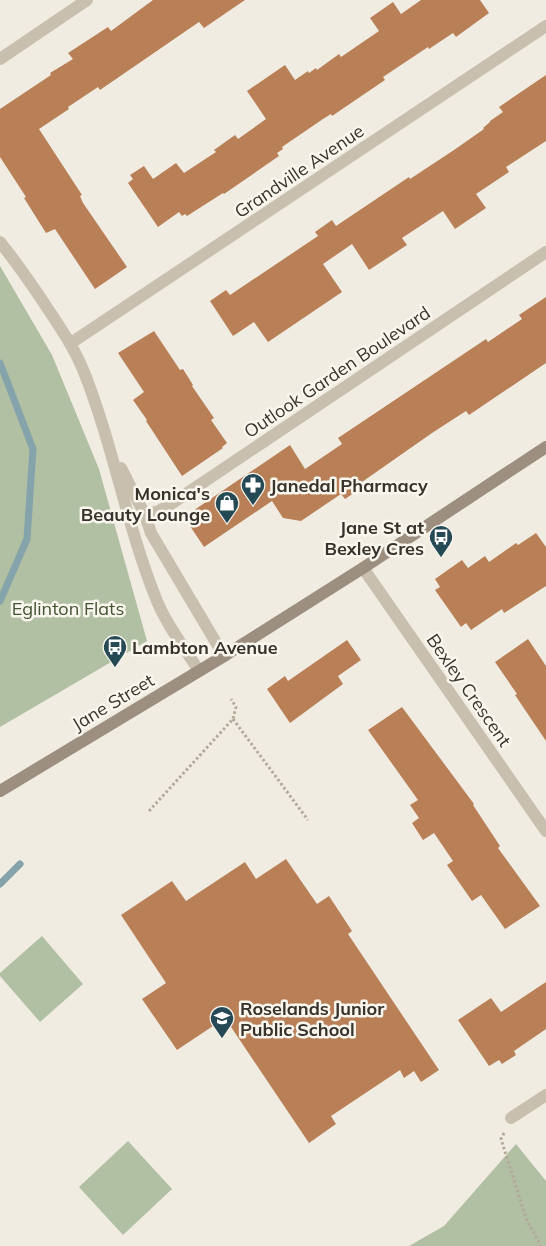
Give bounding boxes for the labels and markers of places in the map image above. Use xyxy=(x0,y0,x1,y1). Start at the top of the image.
pharmacy icon: Janedal Pharmacy xyxy=(240,472,266,506)
place label: Janedal Pharmacy xyxy=(270,474,428,497)
place label: Monica's Beauty Lounge xyxy=(81,482,210,526)
shop icon: Monica's Beauty Lounge xyxy=(214,490,240,524)
place label: Jane St at Bexley Cres xyxy=(325,516,424,560)
bus stop icon: Jane St at Bexley Cres xyxy=(428,524,454,558)
bus stop icon: Lambton Avenue xyxy=(102,634,128,668)
place label: Lambton Avenue xyxy=(132,636,278,659)
place label: Roselands Junior Public School xyxy=(240,997,385,1041)
school or university icon: Roselands Junior Public School xyxy=(209,1005,235,1039)

